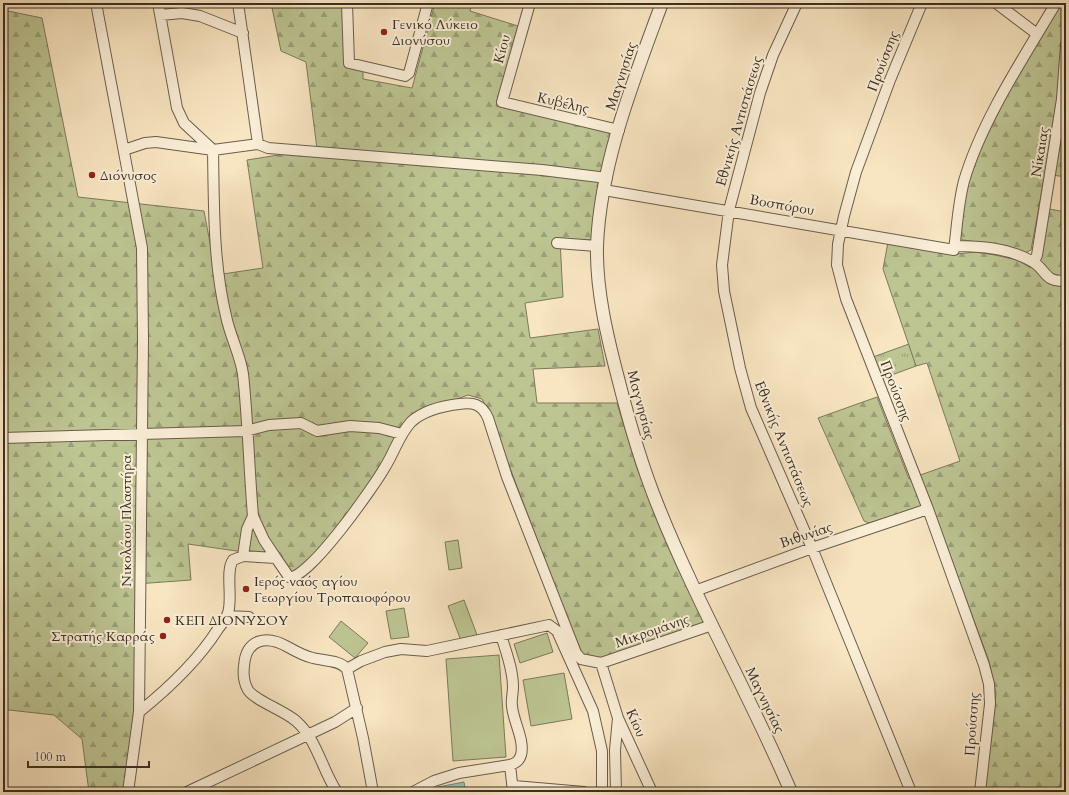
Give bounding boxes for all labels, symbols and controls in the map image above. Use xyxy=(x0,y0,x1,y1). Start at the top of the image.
place label: Γενικό Λύκειο Διονύσου xyxy=(392,15,478,50)
marker: Γενικό Λύκειο Διονύσου xyxy=(379,27,389,37)
street label: Προύσσης xyxy=(863,28,903,94)
street label: Κίου xyxy=(489,32,515,66)
street label: Μαγνησίας xyxy=(601,39,641,113)
street label: Εθνικής Αντιστάσεως xyxy=(711,54,767,188)
street label: Κυβέλης xyxy=(535,88,591,118)
street label: Νίκαιας xyxy=(1027,125,1053,179)
place label: Διόνυσος xyxy=(100,166,157,185)
marker: Διόνυσος xyxy=(87,170,97,180)
street label: Βοσπόρου xyxy=(748,190,816,220)
street label: Προύσσης xyxy=(876,358,916,424)
street label: Μαγνησίας xyxy=(623,368,659,442)
street label: Εθνικής Αντιστάσεως xyxy=(750,378,818,510)
street label: Νικολάου Πλαστήρα xyxy=(117,455,136,587)
street label: Βιθυνίας xyxy=(777,517,835,553)
place label: Ιερός ναός αγίου Γεωργίου Τροπαιοφόρου xyxy=(254,572,410,607)
marker: Ιερός ναός αγίου Γεωργίου Τροπαιοφόρου xyxy=(241,584,251,594)
street label: Μικρομάνης xyxy=(612,609,692,653)
place label: ΚΕΠ ΔΙΟΝΥΣΟΥ xyxy=(175,611,289,630)
marker: ΚΕΠ ΔΙΟΝΥΣΟΥ xyxy=(162,615,172,625)
place label: Στρατής Καρράς xyxy=(51,627,155,646)
marker: Στρατής Καρράς xyxy=(158,631,168,641)
street label: Μαγνησίας xyxy=(741,664,789,736)
street label: Προύσσης xyxy=(960,692,984,756)
street label: Κίου xyxy=(621,706,651,740)
scale bar xyxy=(28,743,149,769)
text: 100 m xyxy=(34,749,67,765)

